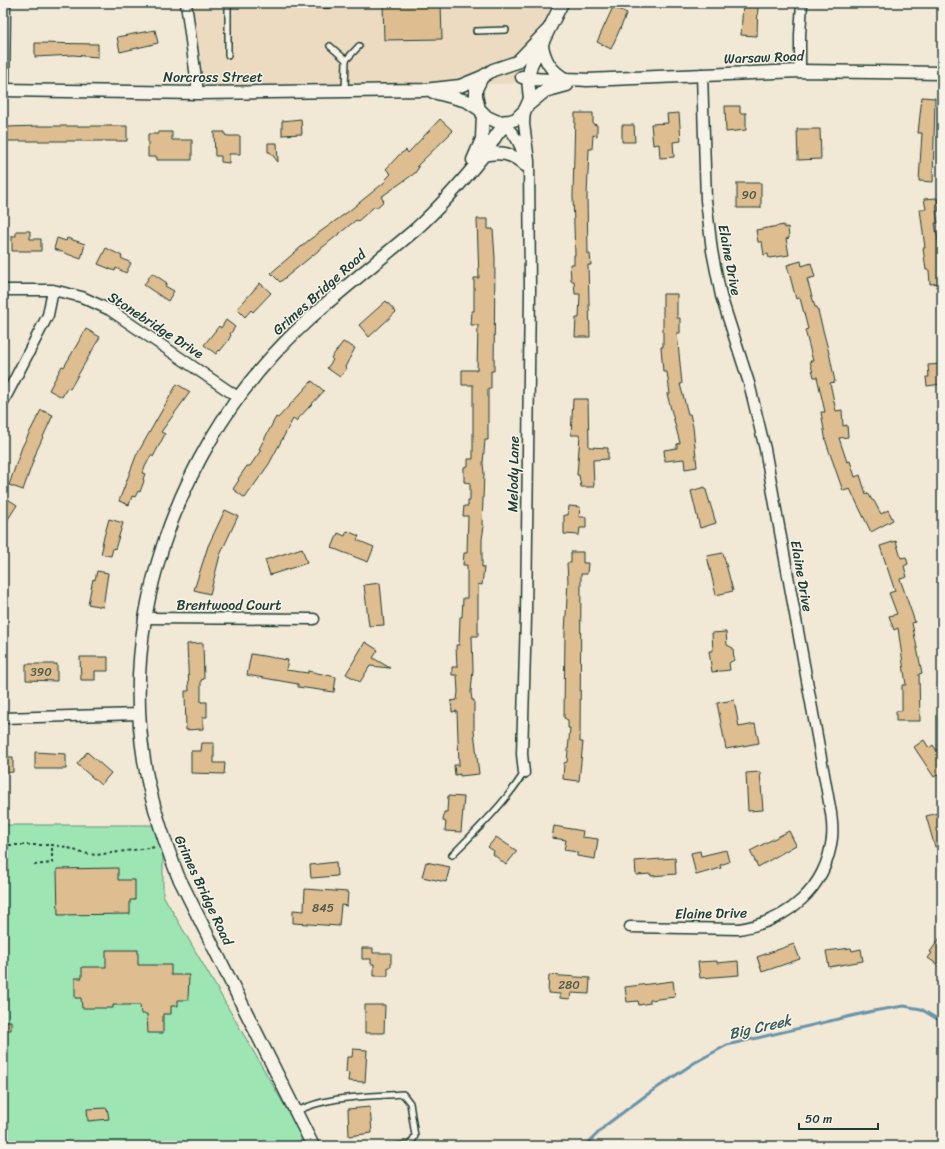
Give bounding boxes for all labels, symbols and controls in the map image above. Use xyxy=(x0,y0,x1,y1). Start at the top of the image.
street label: Warsaw Road xyxy=(724,44,806,71)
street label: Norcross Street xyxy=(163,65,263,90)
house number: 90 xyxy=(742,184,757,206)
street label: Elaine Drive xyxy=(710,222,749,298)
street label: Grimes Bridge Road xyxy=(267,242,373,342)
street label: Stonebridge Drive xyxy=(103,285,209,366)
street label: Melody Lane xyxy=(500,436,527,512)
street label: Elaine Drive xyxy=(783,538,820,614)
street label: Brentwood Court xyxy=(177,593,281,618)
house number: 390 xyxy=(30,661,52,683)
street label: Grimes Bridge Road xyxy=(167,831,241,951)
house number: 845 xyxy=(312,897,334,919)
street label: Elaine Drive xyxy=(675,900,747,927)
house number: 280 xyxy=(558,974,580,996)
water label: Big Creek xyxy=(726,1007,795,1047)
scale bar xyxy=(799,1105,878,1131)
text: 50 m xyxy=(805,1108,832,1130)

